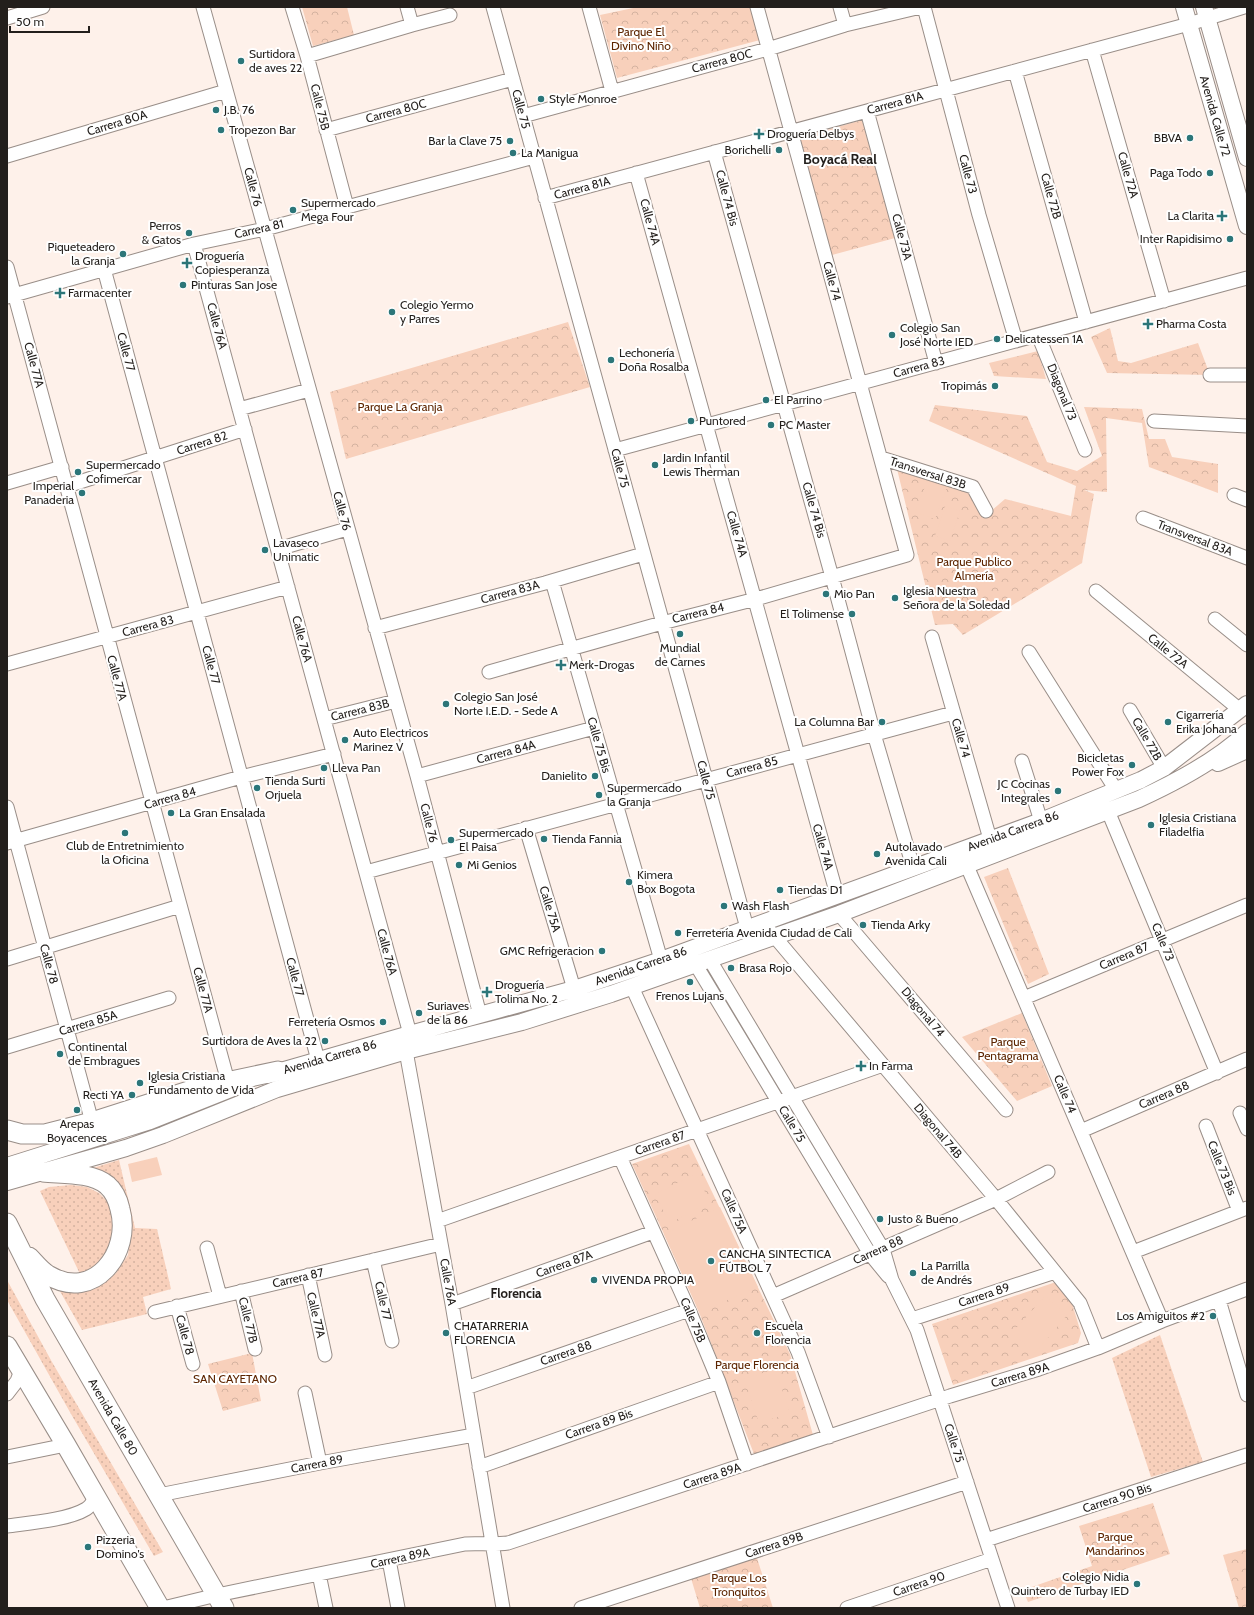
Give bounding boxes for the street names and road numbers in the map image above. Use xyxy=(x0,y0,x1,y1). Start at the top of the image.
street label: Carrera 80C xyxy=(690,45,754,76)
street label: Avenida Calle 72 xyxy=(1197,74,1234,158)
street label: Calle 75B xyxy=(307,82,333,132)
street label: Calle 75 xyxy=(509,88,534,130)
street label: Carrera 81A xyxy=(865,88,925,117)
street label: Carrera 80C xyxy=(364,95,428,126)
street label: Carrera 80A xyxy=(85,106,149,139)
street label: Calle 72A xyxy=(1115,150,1142,200)
street label: Calle 73 xyxy=(956,153,981,195)
street label: Calle 76 xyxy=(241,166,266,208)
street label: Calle 74 Bis xyxy=(713,168,742,228)
street label: Calle 72B xyxy=(1038,171,1065,221)
street label: Carrera 81A xyxy=(552,173,612,202)
street label: Calle 74A xyxy=(637,197,664,247)
street label: Calle 73A xyxy=(889,212,916,262)
street label: Carrera 81 xyxy=(233,216,285,241)
street label: Calle 74 xyxy=(820,260,845,302)
street label: Calle 76A xyxy=(204,301,231,351)
street label: Calle 77 xyxy=(114,331,139,373)
street label: Calle 77A xyxy=(21,340,48,390)
street label: Carrera 83 xyxy=(891,352,946,381)
street label: Diagonal 73 xyxy=(1044,361,1081,422)
street label: Carrera 82 xyxy=(175,427,229,458)
street label: Calle 75 xyxy=(608,447,633,489)
street label: Transversal 83B xyxy=(888,453,968,492)
street label: Calle 74 Bis xyxy=(799,480,830,540)
street label: Calle 76 xyxy=(330,490,355,532)
street label: Calle 74A xyxy=(724,509,751,559)
street label: Transversal 83A xyxy=(1155,516,1236,559)
street label: Carrera 83A xyxy=(479,576,541,607)
street label: Carrera 84 xyxy=(670,599,726,626)
street label: Carrera 83 xyxy=(120,611,175,640)
street label: Calle 76A xyxy=(289,614,316,664)
street label: Calle 72A xyxy=(1145,630,1192,672)
street label: Calle 77 xyxy=(199,644,224,686)
street label: Calle 77A xyxy=(104,653,131,703)
street label: Carrera 83B xyxy=(329,695,391,724)
street label: Calle 75 Bis xyxy=(584,715,615,775)
street label: Calle 72B xyxy=(1129,715,1166,763)
street label: Calle 74 xyxy=(949,716,974,759)
street label: Carrera 84A xyxy=(475,736,538,767)
street label: Carrera 85 xyxy=(724,752,779,781)
street label: Calle 75 xyxy=(694,759,719,801)
street label: Carrera 84 xyxy=(142,783,198,812)
street label: Calle 76 xyxy=(417,802,442,844)
street label: Avenida Carrera 86 xyxy=(965,807,1061,854)
street label: Calle 74A xyxy=(810,822,837,872)
street label: Calle 75A xyxy=(536,884,565,934)
street label: Calle 73 xyxy=(1149,920,1178,963)
street label: Calle 76A xyxy=(374,927,401,977)
street label: Carrera 87 xyxy=(1097,938,1151,973)
street label: Calle 78 xyxy=(37,942,62,986)
street label: Avenida Carrera 86 xyxy=(593,943,689,988)
street label: Calle 77 xyxy=(283,956,308,998)
street label: Calle 77A xyxy=(190,965,217,1015)
street label: Diagonal 74 xyxy=(898,984,948,1040)
street label: Carrera 85A xyxy=(57,1006,119,1038)
street label: Avenida Carrera 86 xyxy=(282,1036,378,1077)
street label: Calle 74 xyxy=(1051,1072,1080,1115)
street label: Carrera 88 xyxy=(1136,1077,1191,1112)
street label: Diagonal 74B xyxy=(911,1100,966,1161)
street label: Calle 75 xyxy=(776,1103,809,1145)
street label: Carrera 87 xyxy=(633,1127,687,1158)
street label: Calle 73 Bis xyxy=(1205,1138,1240,1197)
street label: Calle 75A xyxy=(718,1186,751,1236)
street label: Carrera 88 xyxy=(850,1232,905,1267)
street label: Carrera 87A xyxy=(534,1246,595,1281)
street label: Calle 76A xyxy=(437,1257,460,1307)
street label: Carrera 87 xyxy=(271,1264,325,1291)
street label: Carrera 89 xyxy=(956,1279,1012,1310)
street label: Calle 77 xyxy=(372,1280,395,1322)
street label: Calle 77A xyxy=(304,1291,329,1340)
street label: Calle 77B xyxy=(236,1295,261,1344)
street label: Calle 75B xyxy=(677,1295,710,1345)
street label: Calle 78 xyxy=(173,1313,198,1357)
street label: Carrera 88 xyxy=(538,1337,594,1368)
street label: Carrera 89A xyxy=(989,1358,1051,1390)
street label: Avenida Calle 80 xyxy=(85,1376,142,1458)
street label: Carrera 89 Bis xyxy=(563,1405,635,1442)
street label: Calle 75 xyxy=(941,1421,968,1464)
street label: Carrera 89 xyxy=(289,1451,345,1476)
street label: Carrera 89A xyxy=(681,1459,743,1492)
street label: Carrera 90 Bis xyxy=(1081,1479,1153,1516)
street label: Carrera 89B xyxy=(743,1528,805,1561)
street label: Carrera 89A xyxy=(369,1544,431,1571)
street label: Carrera 90 xyxy=(891,1568,947,1599)

